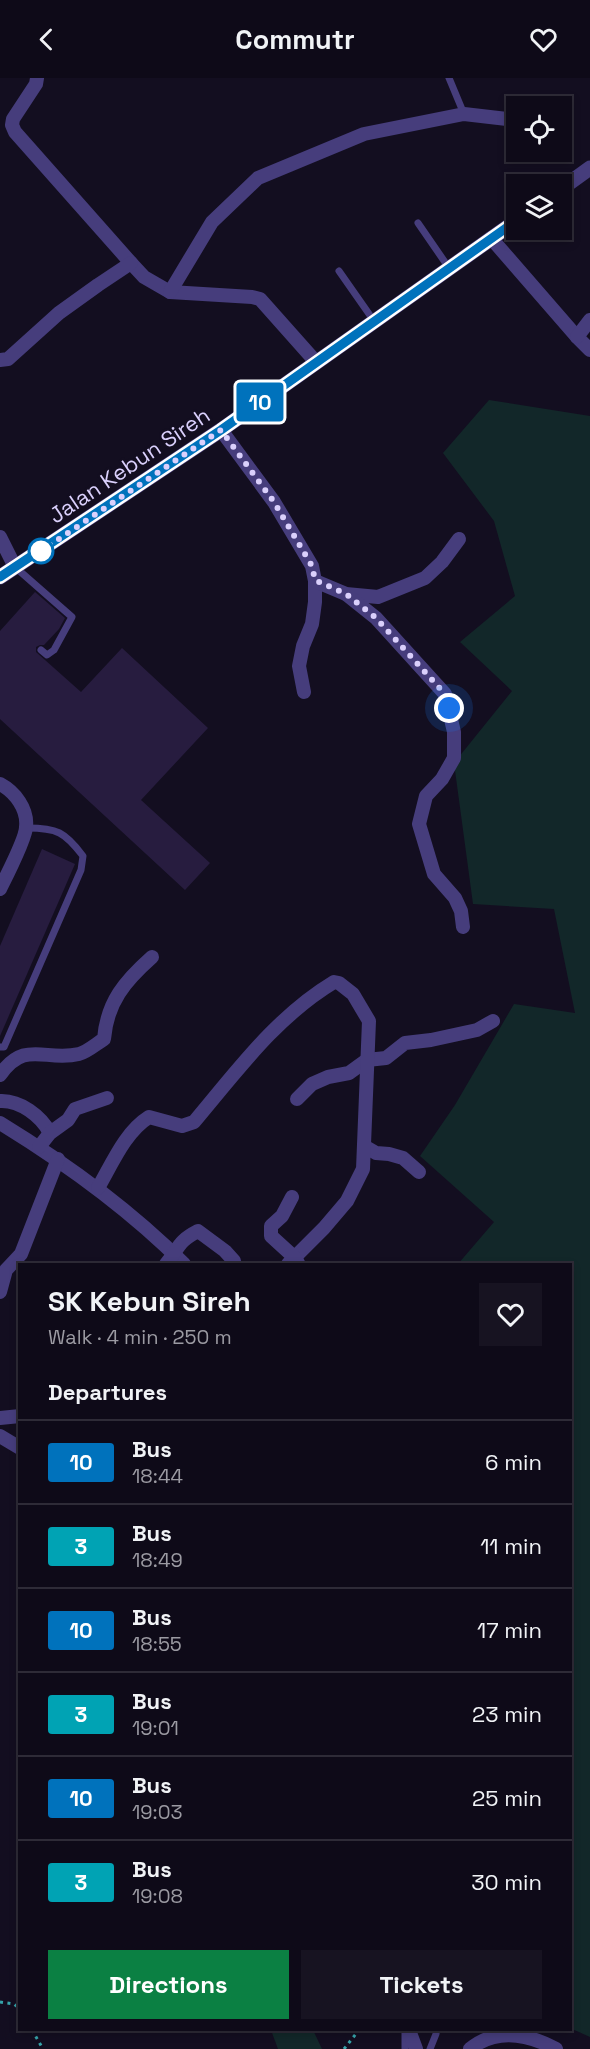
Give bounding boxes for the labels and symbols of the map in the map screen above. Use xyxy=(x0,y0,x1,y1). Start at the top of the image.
line badge: 10 xyxy=(233,382,287,422)
street label: Jalan Kebun Sireh xyxy=(43,401,215,529)
unlabelled marker xyxy=(28,538,54,564)
your location xyxy=(434,693,464,723)

